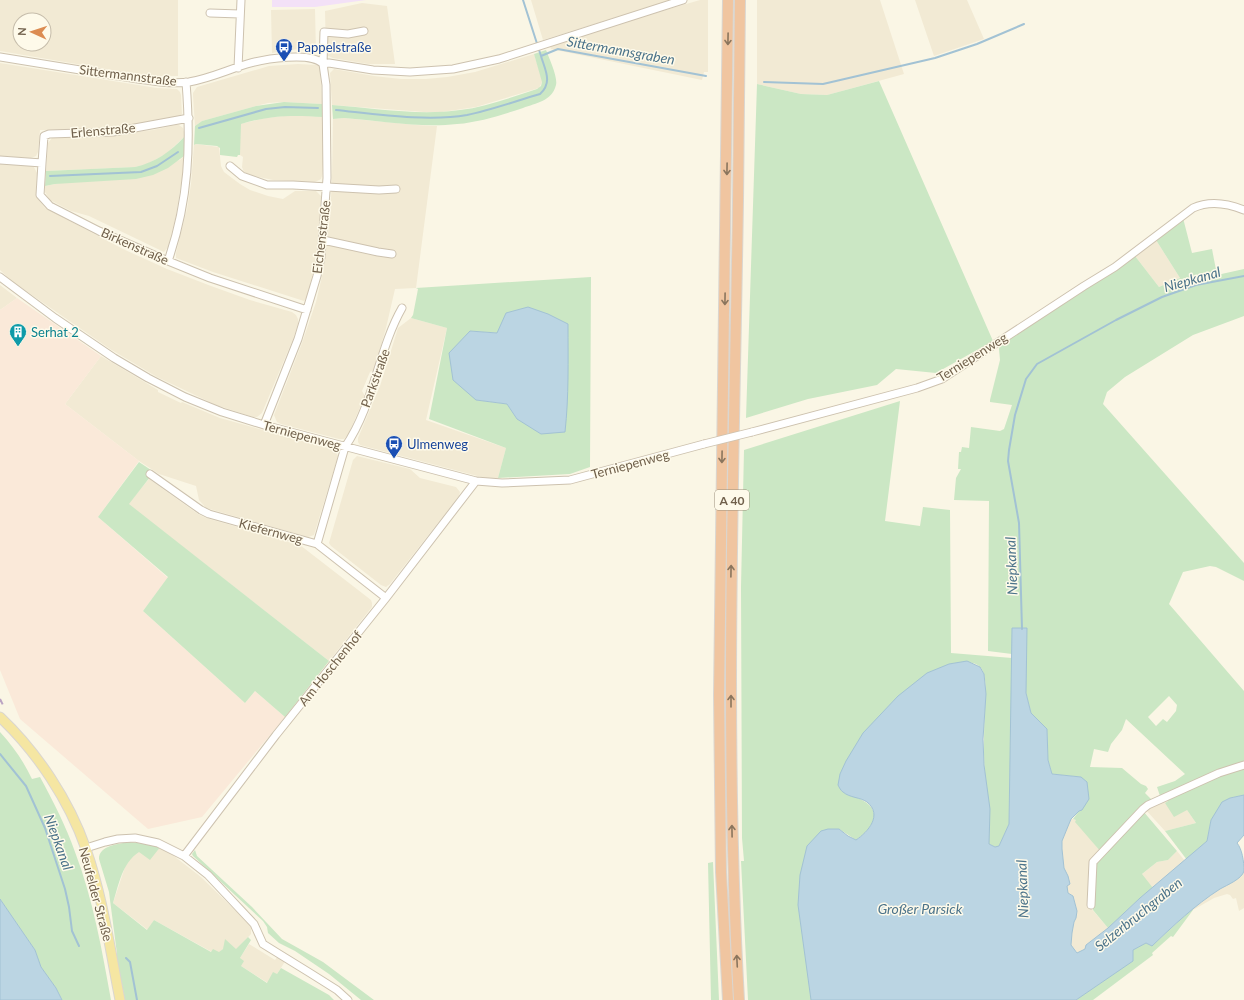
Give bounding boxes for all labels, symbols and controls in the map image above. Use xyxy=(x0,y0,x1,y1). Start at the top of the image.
north arrow xyxy=(12,12,52,52)
text: N xyxy=(15,27,28,36)
water label: Sittermannsgraben xyxy=(566,32,676,68)
one-way arrow xyxy=(724,32,732,45)
bus stop icon: Pappelstraße xyxy=(274,37,294,62)
place label: Pappelstraße xyxy=(297,39,371,55)
street label: Sittermannstraße xyxy=(78,61,178,89)
street label: Erlenstraße xyxy=(70,119,136,141)
one-way arrow xyxy=(723,162,731,175)
street label: Eichenstraße xyxy=(309,199,333,275)
street label: Birkenstraße xyxy=(99,224,171,268)
water label: Niepkanal xyxy=(1162,263,1222,295)
one-way arrow xyxy=(721,292,728,305)
building icon: Serhat 2 xyxy=(8,322,28,347)
place label: Serhat 2 xyxy=(31,324,79,340)
street label: Terniepenweg xyxy=(934,329,1010,385)
street label: Parkstraße xyxy=(357,346,393,409)
street label: Terniepenweg xyxy=(261,417,343,453)
bus stop icon: Ulmenweg xyxy=(384,434,404,459)
place label: Ulmenweg xyxy=(407,436,468,452)
street label: Terniepenweg xyxy=(589,446,671,482)
one-way arrow xyxy=(718,450,726,463)
road number: A 40 xyxy=(715,490,749,510)
street label: Kiefernweg xyxy=(237,515,305,547)
water label: Niepkanal xyxy=(1001,537,1021,595)
one-way arrow xyxy=(727,565,735,578)
street label: Am Hoschenhof xyxy=(295,627,365,709)
one-way arrow xyxy=(727,695,735,708)
water label: Niepkanal xyxy=(41,812,77,872)
one-way arrow xyxy=(728,825,736,838)
street label: Neufelder Straße xyxy=(76,845,116,943)
water label: Niepkanal xyxy=(1012,860,1032,918)
water label: Selzerbruchgraben xyxy=(1091,874,1185,954)
water label: Großer Parsick xyxy=(878,900,963,917)
one-way arrow xyxy=(733,955,740,968)

